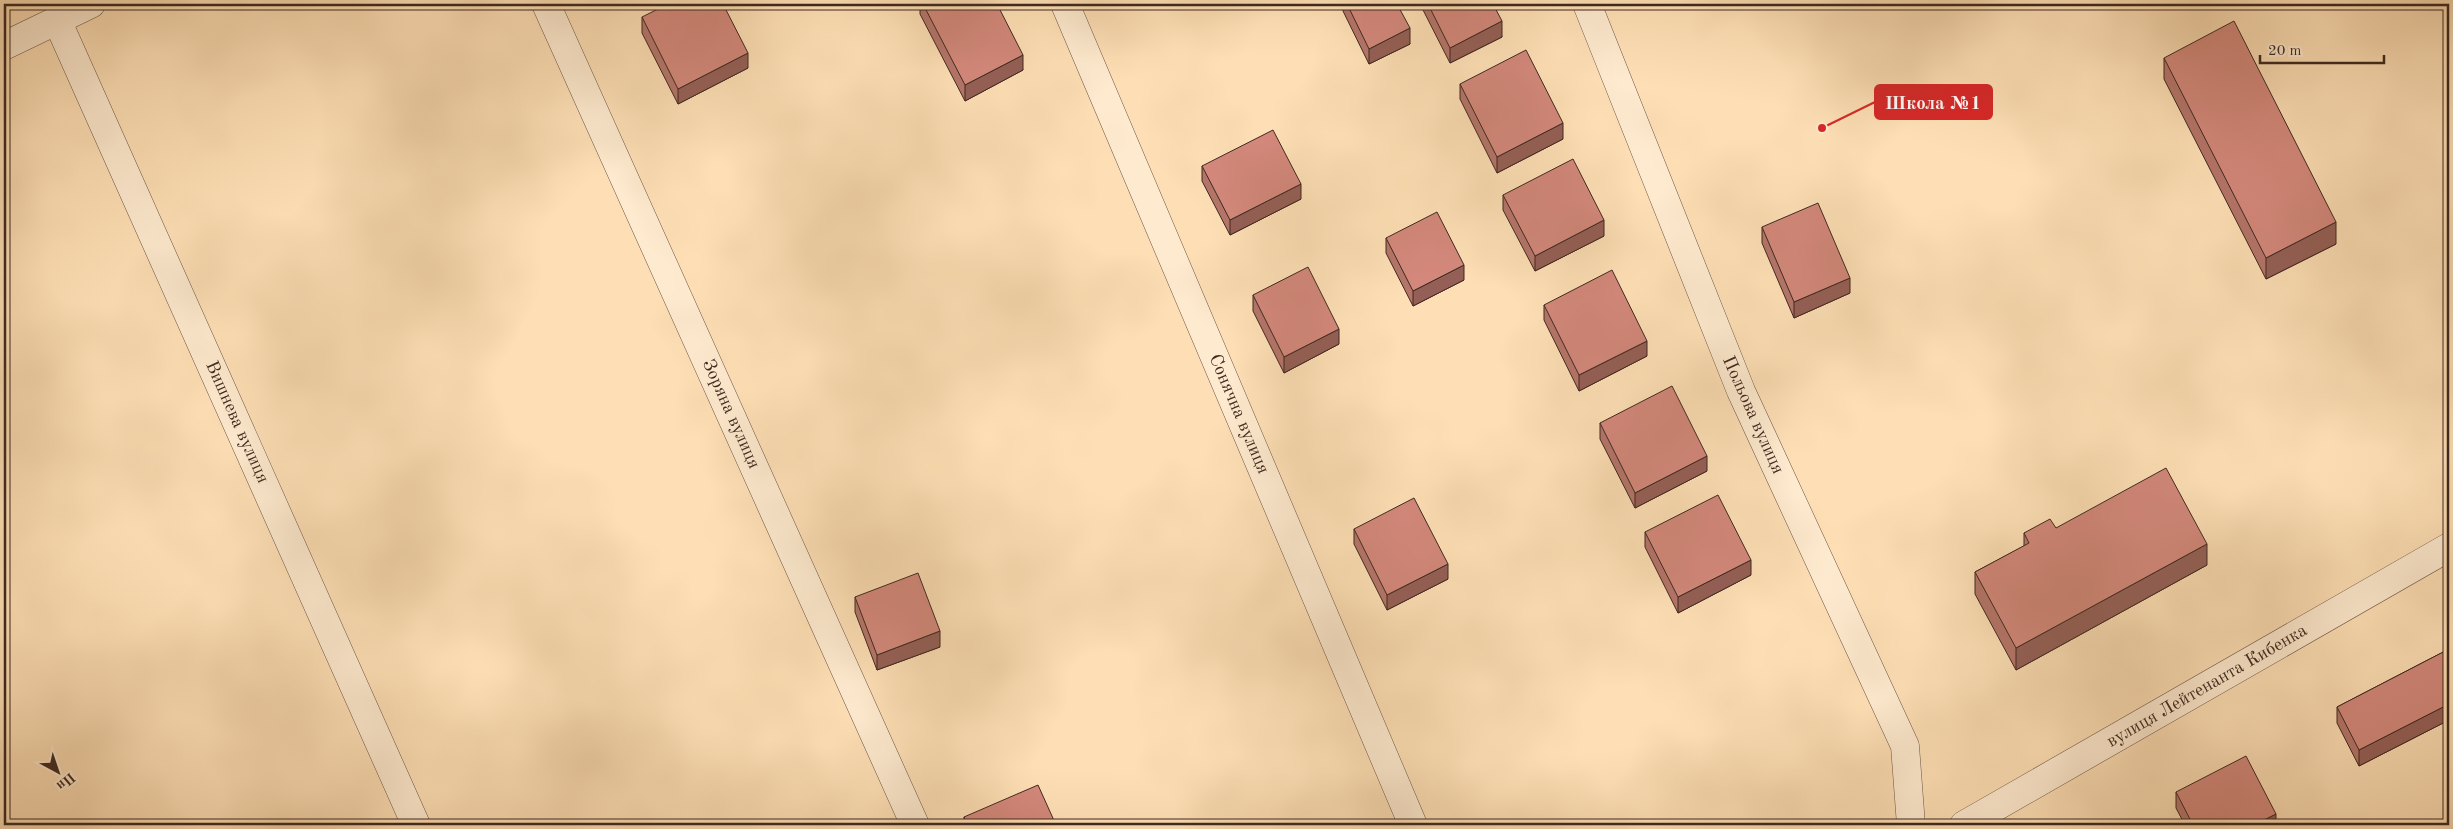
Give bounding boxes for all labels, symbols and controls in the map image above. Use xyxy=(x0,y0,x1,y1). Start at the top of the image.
scale bar xyxy=(2260,32,2384,64)
text: 20 m xyxy=(2268,44,2302,59)
callout: Школа №1 xyxy=(1875,85,1992,119)
text: Школа №1 xyxy=(1885,95,1981,114)
street label: Сонячна вулиця xyxy=(1206,351,1272,477)
street label: Польова вулиця xyxy=(1719,353,1787,477)
street label: Зоряна вулиця xyxy=(699,357,763,471)
street label: Вишнева вулиця xyxy=(202,358,272,486)
street label: вулиця Лейтенанта Кибенка xyxy=(2104,621,2310,751)
north arrow xyxy=(32,746,82,796)
text: Пн xyxy=(54,770,78,793)

